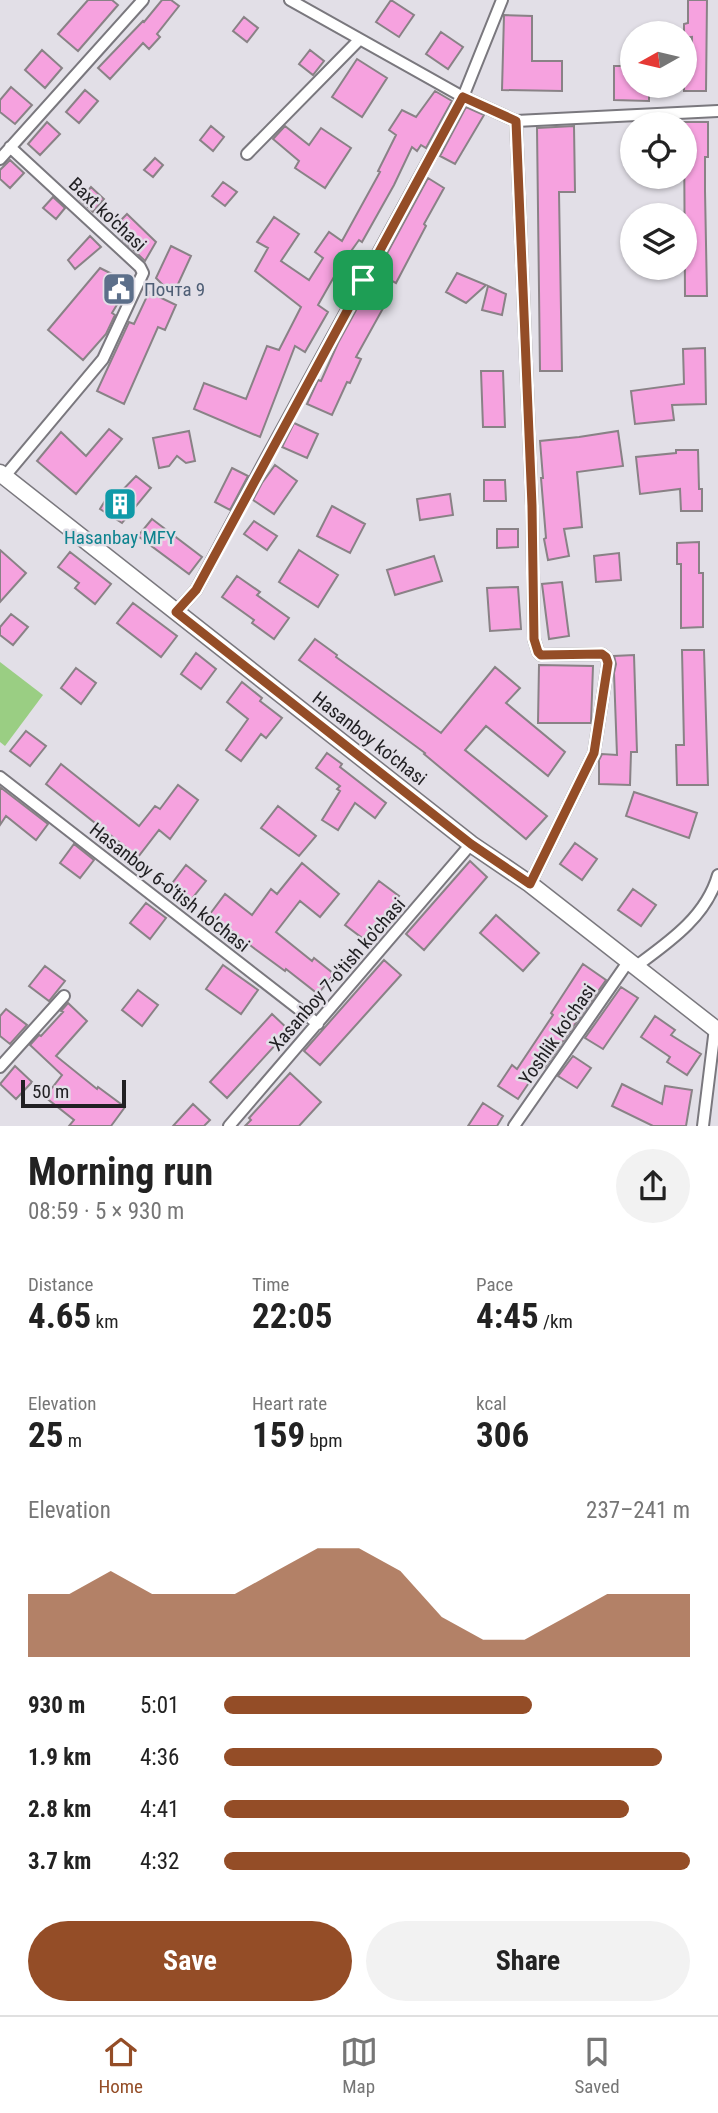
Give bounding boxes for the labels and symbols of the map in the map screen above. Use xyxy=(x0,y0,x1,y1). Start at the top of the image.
north arrow xyxy=(620,21,696,98)
street label: Baxt ko'chasi xyxy=(64,173,151,256)
pin xyxy=(333,250,393,310)
public building icon: Почта 9 xyxy=(100,270,138,308)
place label: Почта 9 xyxy=(144,278,205,301)
building icon: Hasanbay MFY xyxy=(101,485,139,523)
place label: Hasanbay MFY xyxy=(64,526,176,549)
street label: Hasanboy ko'chasi xyxy=(308,687,431,790)
street label: Hasanboy 6-o'tish ko'chasi xyxy=(85,818,254,957)
street label: Xasanboy 7-o'tish ko'chasi xyxy=(265,893,410,1056)
street label: Yoshlik ko'chasi xyxy=(514,979,601,1089)
scale bar xyxy=(21,1077,126,1109)

